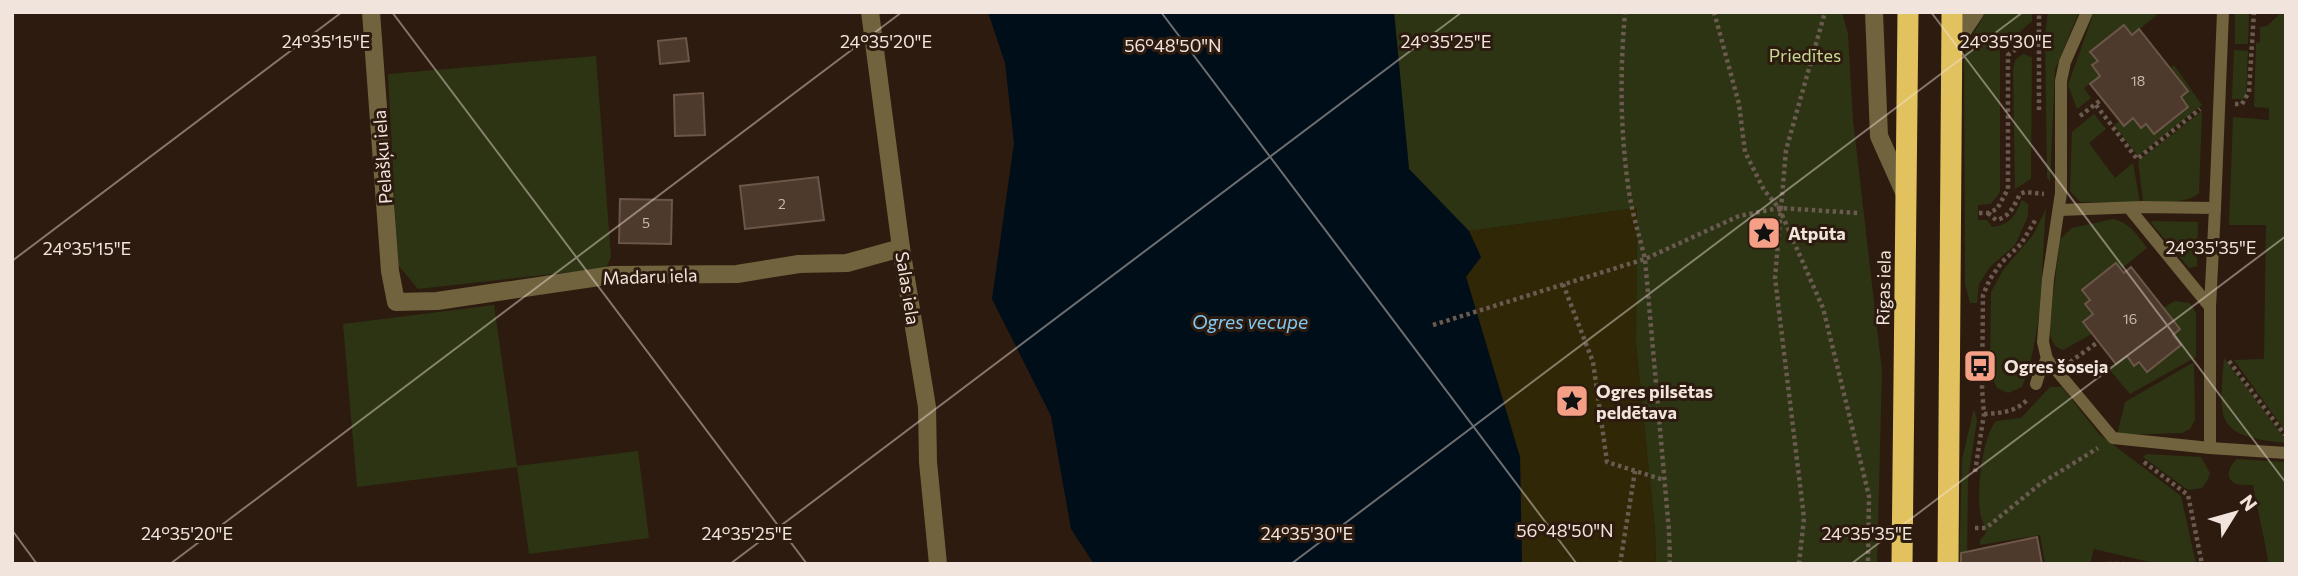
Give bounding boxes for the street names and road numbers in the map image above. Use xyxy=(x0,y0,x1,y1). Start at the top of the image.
street label: Pelašķu iela xyxy=(368,109,397,205)
street label: Salas iela xyxy=(891,250,925,326)
street label: Rīgas iela xyxy=(1871,250,1895,326)
street label: Madaru iela xyxy=(602,263,698,289)

